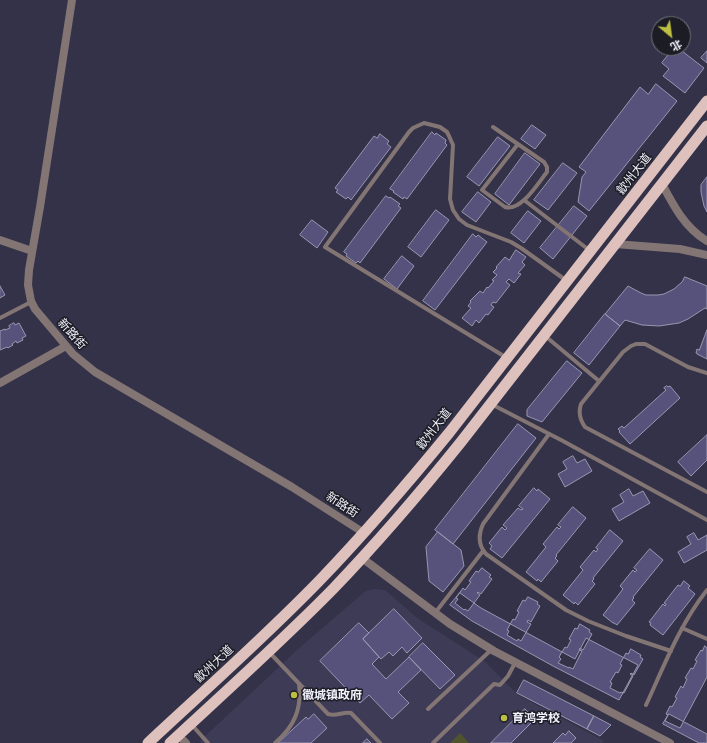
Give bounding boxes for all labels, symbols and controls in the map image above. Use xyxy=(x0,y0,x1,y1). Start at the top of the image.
north arrow xyxy=(651,16,691,56)
text: 北 xyxy=(669,38,684,54)
street label: 歙州大道 xyxy=(614,151,654,197)
street label: 新路街 xyxy=(55,316,89,352)
street label: 歙州大道 xyxy=(414,406,454,452)
street label: 新路街 xyxy=(323,489,361,521)
street label: 歙州大道 xyxy=(192,642,236,686)
place label: 徽城镇政府 xyxy=(302,688,362,702)
marker: 徽城镇政府 xyxy=(289,690,299,700)
place label: 育鸿学校 xyxy=(512,711,560,725)
marker: 育鸿学校 xyxy=(499,713,509,723)

